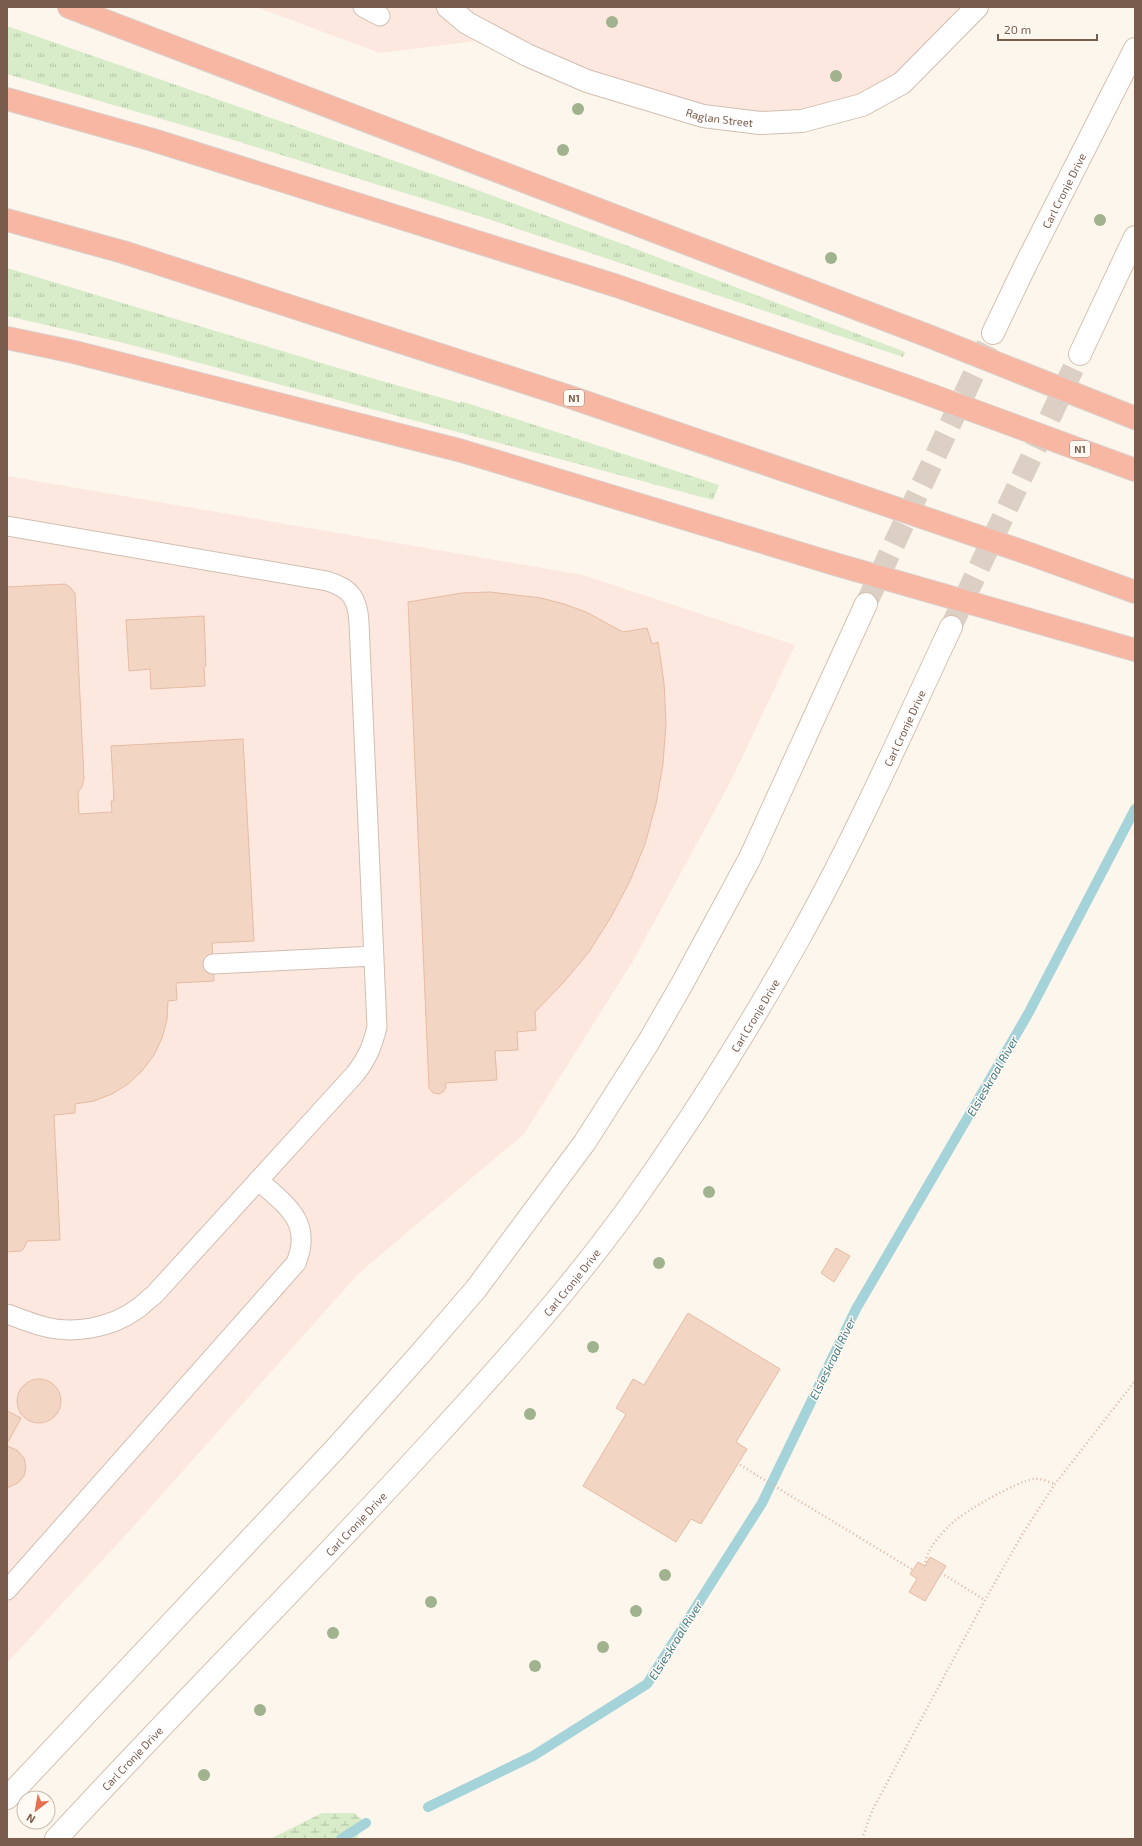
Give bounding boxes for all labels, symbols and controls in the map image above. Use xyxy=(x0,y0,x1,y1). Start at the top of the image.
scale bar xyxy=(998,16,1097,42)
text: 20 m xyxy=(1004,22,1031,36)
street label: Raglan Street xyxy=(685,105,754,129)
street label: Carl Cronje Drive xyxy=(1039,151,1088,230)
road number: N1 xyxy=(564,390,584,406)
road number: N1 xyxy=(1070,441,1090,457)
street label: Carl Cronje Drive xyxy=(881,688,927,768)
street label: Carl Cronje Drive xyxy=(728,976,781,1054)
water label: Elsieskraal River xyxy=(963,1033,1021,1119)
street label: Carl Cronje Drive xyxy=(540,1246,602,1318)
water label: Elsieskraal River xyxy=(806,1314,858,1402)
street label: Carl Cronje Drive xyxy=(322,1489,389,1558)
water label: Elsieskraal River xyxy=(645,1598,705,1682)
street label: Carl Cronje Drive xyxy=(99,1723,165,1792)
north arrow xyxy=(16,1790,56,1830)
text: N xyxy=(24,1811,37,1827)

